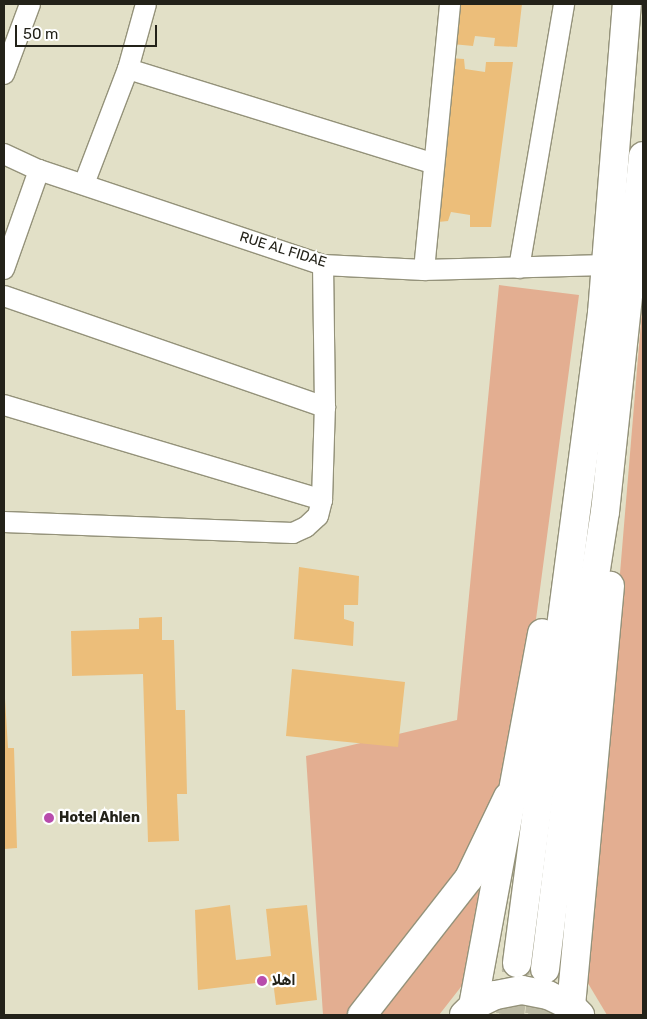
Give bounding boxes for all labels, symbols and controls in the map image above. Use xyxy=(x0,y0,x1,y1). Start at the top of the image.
scale bar xyxy=(18,15,160,47)
text: 50 m xyxy=(23,25,58,43)
street label: RUE AL FIDAE xyxy=(237,229,329,271)
place label: Hotel Ahlen xyxy=(59,810,140,826)
marker: Hotel Ahlen xyxy=(43,812,55,824)
place label: اهلا xyxy=(272,973,296,989)
marker: اهلا xyxy=(256,975,268,987)

